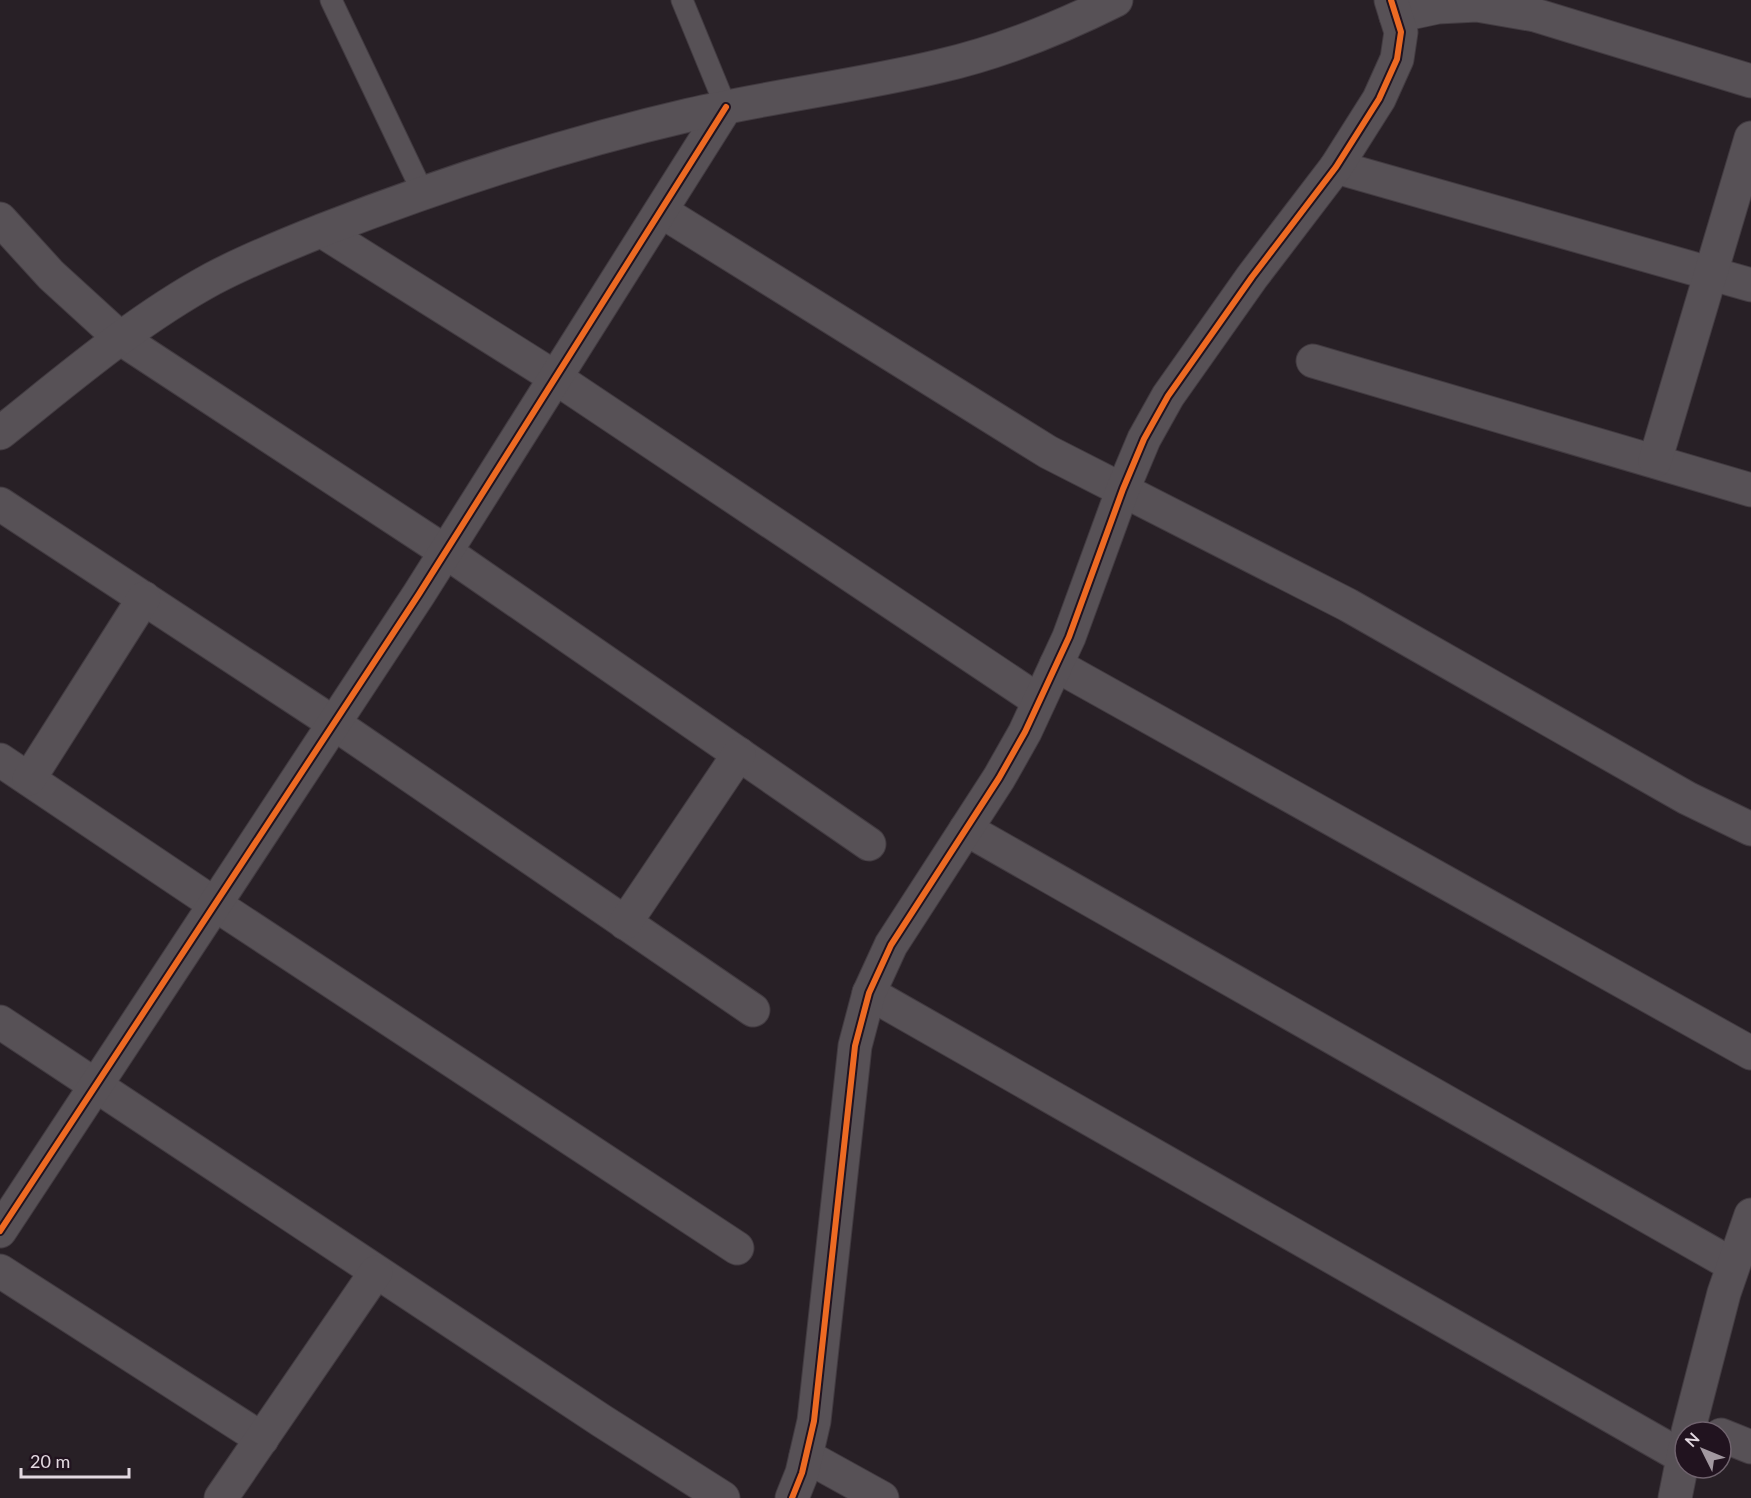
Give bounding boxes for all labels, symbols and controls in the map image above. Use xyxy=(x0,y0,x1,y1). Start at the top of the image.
north arrow xyxy=(1673,1420,1733,1480)
text: N xyxy=(1681,1428,1703,1450)
scale bar xyxy=(21,1441,129,1479)
text: 20 m xyxy=(30,1450,70,1472)

